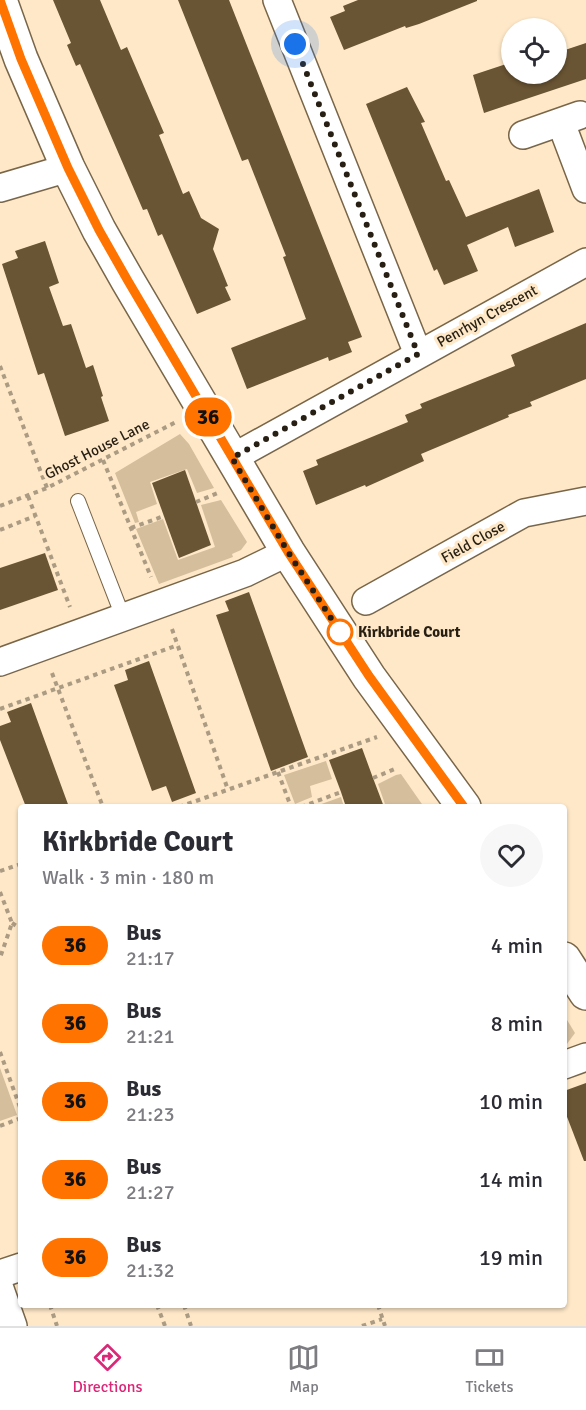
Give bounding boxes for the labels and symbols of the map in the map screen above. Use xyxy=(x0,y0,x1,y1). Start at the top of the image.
your location xyxy=(280,29,310,59)
street label: Penrhyn Crescent xyxy=(434,281,540,351)
line badge: 36 xyxy=(181,398,235,436)
street label: Ghost House Lane xyxy=(42,415,152,483)
street label: Field Close xyxy=(438,517,508,567)
marker: Kirkbride Court xyxy=(327,619,353,645)
place label: Kirkbride Court xyxy=(358,623,461,641)

